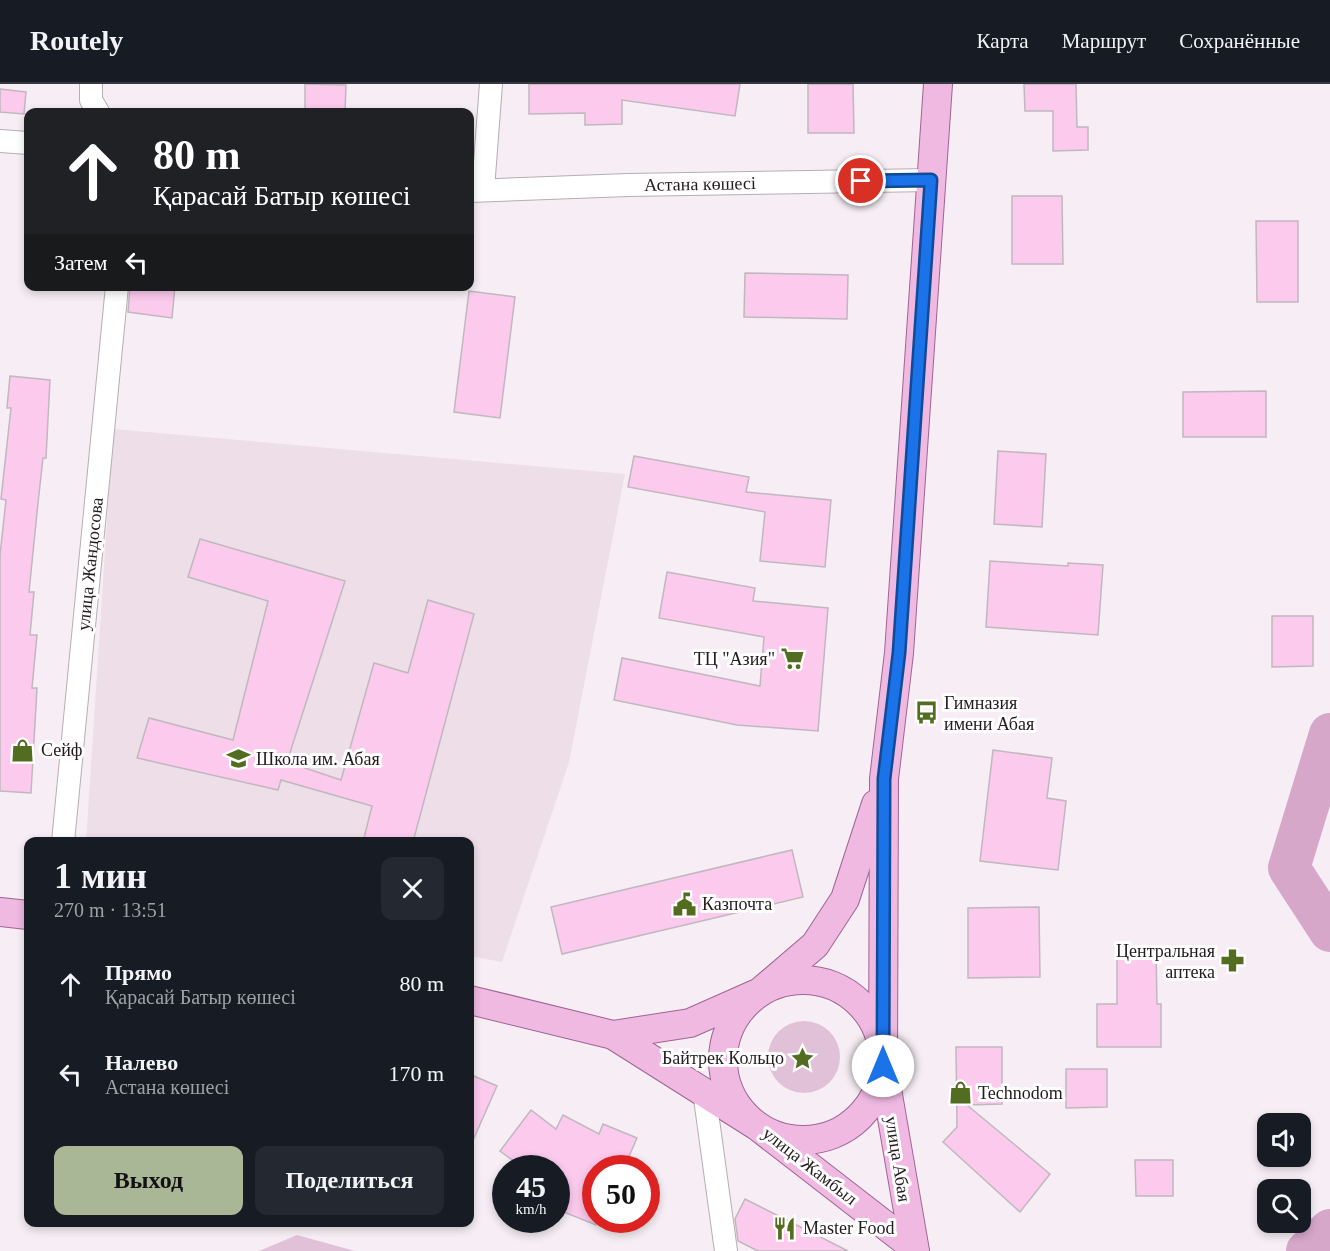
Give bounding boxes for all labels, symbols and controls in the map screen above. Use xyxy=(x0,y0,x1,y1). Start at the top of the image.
text: Routely xyxy=(30,25,123,56)
text: Карта xyxy=(977,29,1029,53)
text: Маршрут xyxy=(1062,29,1146,53)
text: Сохранённые xyxy=(1179,29,1300,53)
icon: ahead xyxy=(54,132,132,210)
text: 80 m xyxy=(153,132,241,178)
pin xyxy=(835,155,886,206)
icon: arrive xyxy=(844,164,877,197)
street label: Астана көшесі xyxy=(644,173,756,195)
text: Қарасай Батыр көшесі xyxy=(153,181,411,211)
icon: left xyxy=(120,246,153,279)
text: Затем xyxy=(54,250,108,275)
street label: улица Жандосова xyxy=(73,496,107,632)
supermarket icon: ТЦ "Азия" xyxy=(780,646,806,672)
place label: ТЦ "Азия" xyxy=(694,649,775,669)
place label: Гимназия имени Абая xyxy=(944,693,1034,734)
bus stop icon: Гимназия имени Абая xyxy=(913,700,939,726)
shop icon: Сейф xyxy=(10,737,36,763)
place label: Сейф xyxy=(41,740,83,760)
school or university icon: Школа им. Абая xyxy=(225,746,251,772)
place label: Школа им. Абая xyxy=(256,749,380,769)
text: 1 мин xyxy=(54,856,147,896)
button: close xyxy=(381,857,444,920)
public building icon: Казпочта xyxy=(671,891,697,917)
place label: Казпочта xyxy=(702,894,772,914)
text: 270 m · 13:51 xyxy=(54,899,167,921)
place label: Центральная аптека xyxy=(1116,941,1215,982)
pharmacy icon: Центральная аптека xyxy=(1220,948,1246,974)
text: Прямо xyxy=(105,960,172,985)
icon: ahead xyxy=(54,968,87,1001)
text: 80 m xyxy=(399,971,444,996)
text: Қарасай Батыр көшесі xyxy=(105,986,296,1008)
position arrow xyxy=(851,1034,915,1098)
place icon: Байтрек Кольцо xyxy=(789,1045,815,1071)
place label: Байтрек Кольцо xyxy=(662,1048,784,1068)
text: Налево xyxy=(105,1050,178,1075)
icon: left xyxy=(54,1058,87,1091)
text: 170 m xyxy=(388,1061,444,1086)
text: Астана көшесі xyxy=(105,1076,229,1098)
shop icon: Technodom xyxy=(947,1080,973,1106)
place label: Technodom xyxy=(978,1083,1063,1103)
map controls xyxy=(1257,1113,1311,1233)
button: sound xyxy=(1257,1113,1311,1167)
street label: улица Абая xyxy=(881,1115,915,1203)
street label: улица Жамбыл xyxy=(759,1123,861,1209)
button: Выход xyxy=(54,1146,243,1215)
button: Поделиться xyxy=(255,1146,444,1215)
speed limit sign: 50 xyxy=(582,1155,660,1233)
text: 45 xyxy=(516,1170,546,1203)
button: search xyxy=(1257,1179,1311,1233)
text: km/h xyxy=(516,1201,546,1217)
restaurant icon: Master Food xyxy=(772,1215,798,1241)
place label: Master Food xyxy=(803,1218,895,1238)

